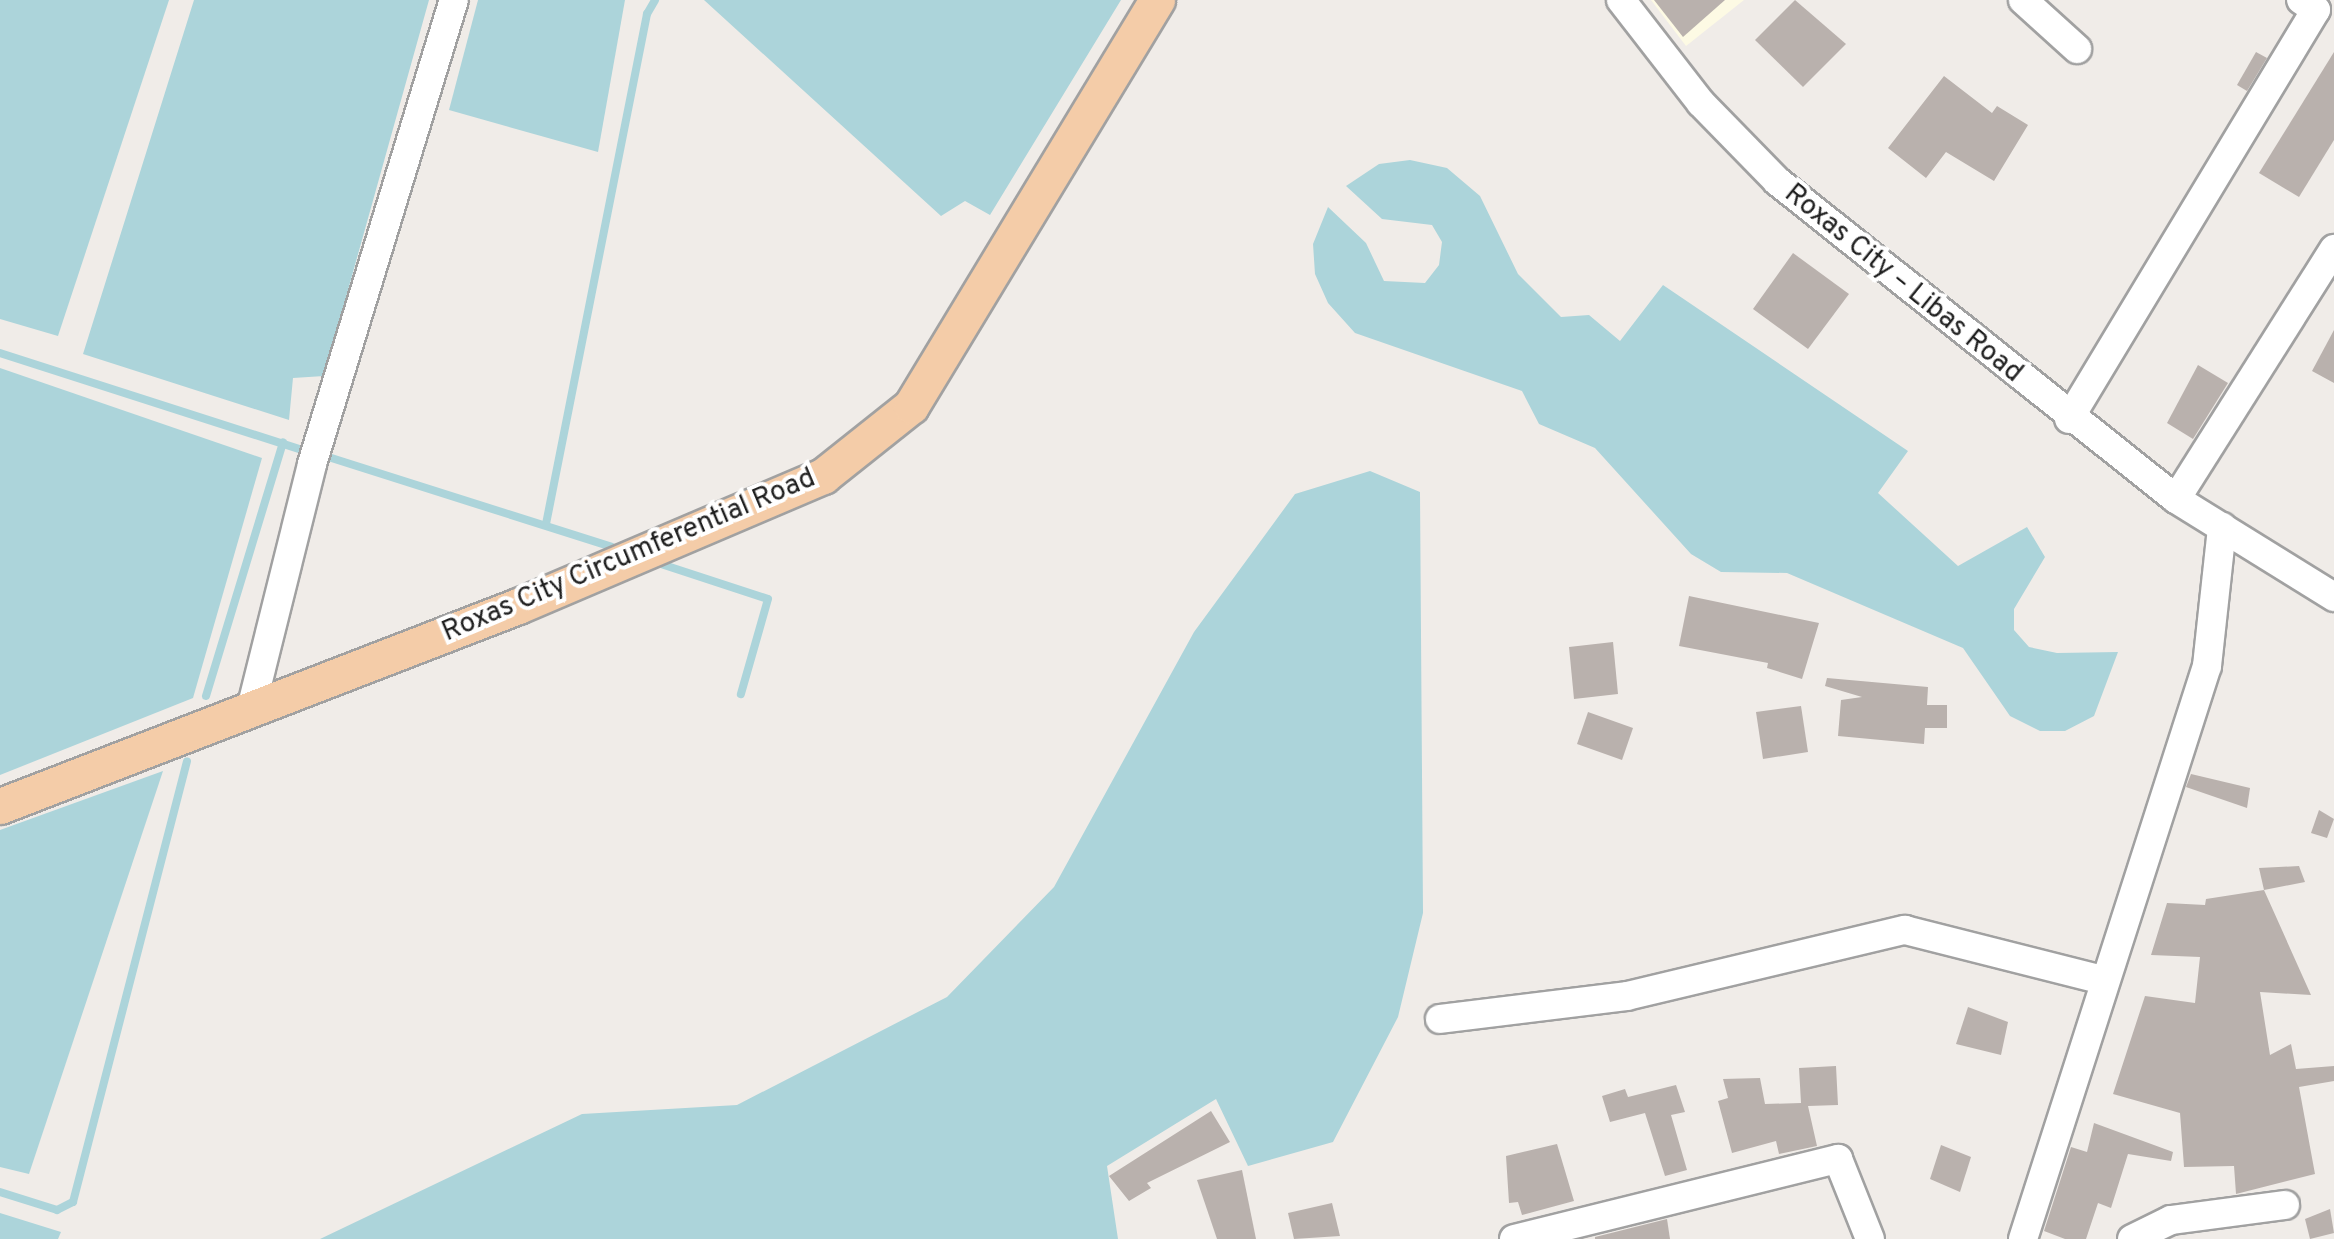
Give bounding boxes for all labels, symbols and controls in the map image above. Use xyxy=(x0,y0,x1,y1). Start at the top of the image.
street label: Roxas City – Libas Road xyxy=(1777,178,2029,390)
street label: Roxas City Circumferential Road xyxy=(437,462,821,650)

